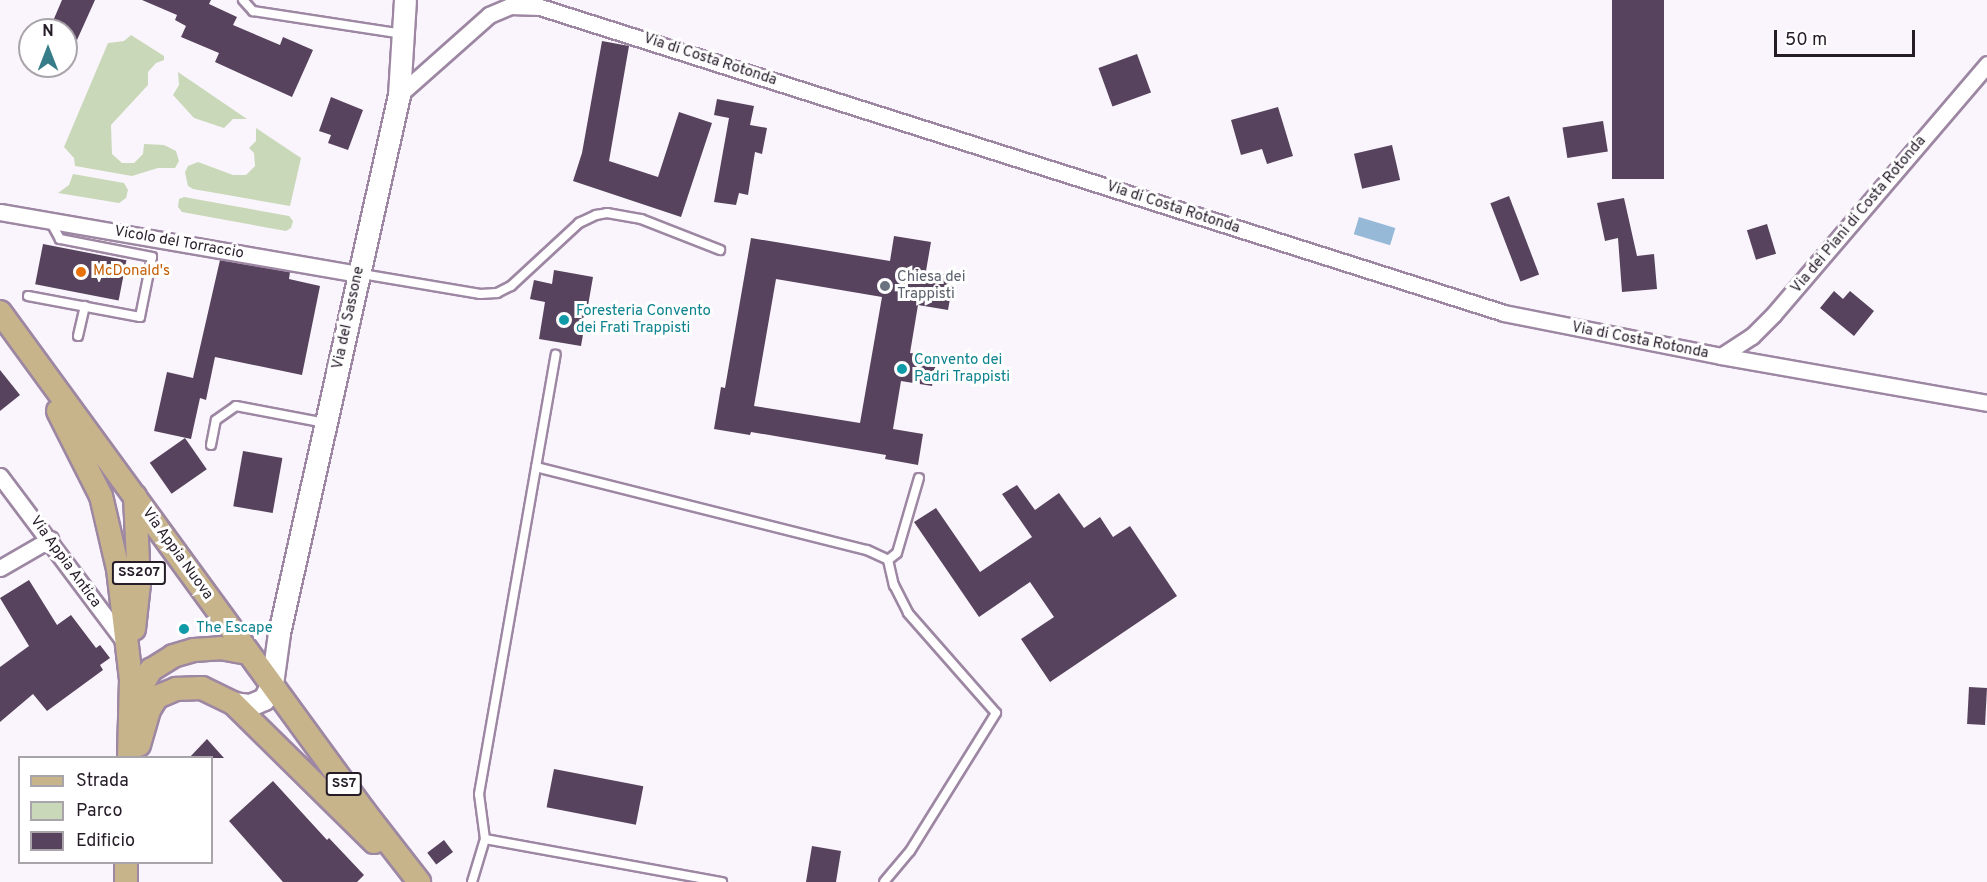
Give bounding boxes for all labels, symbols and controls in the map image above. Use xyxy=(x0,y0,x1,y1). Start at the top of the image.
north arrow xyxy=(18,18,78,78)
scale bar xyxy=(1777,18,1918,56)
text: N xyxy=(42,22,54,42)
text: 50 m xyxy=(1785,29,1827,52)
street label: Via di Costa Rotonda xyxy=(641,30,779,90)
street label: Via dei Piani di Costa Rotonda xyxy=(1788,133,1930,297)
street label: Via di Costa Rotonda xyxy=(1104,178,1242,238)
street label: Vicolo del Torraccio xyxy=(113,223,245,263)
place label: McDonald's xyxy=(93,263,170,281)
marker: McDonald's xyxy=(74,265,88,279)
street label: Via del Sassone xyxy=(329,265,369,371)
place label: Chiesa dei Trappisti xyxy=(897,268,965,303)
marker: Chiesa dei Trappisti xyxy=(878,279,892,293)
place label: Foresteria Convento dei Frati Trappisti xyxy=(576,302,711,337)
marker: Foresteria Convento dei Frati Trappisti xyxy=(557,313,571,327)
street label: Via di Costa Rotonda xyxy=(1570,319,1710,363)
place label: Convento dei Padri Trappisti xyxy=(914,351,1011,386)
marker: Convento dei Padri Trappisti xyxy=(895,362,909,376)
street label: Via Appia Nuova xyxy=(137,504,217,604)
street label: Via Appia Antica xyxy=(25,512,105,612)
road number: SS207 xyxy=(110,562,168,584)
place label: The Escape xyxy=(196,620,273,638)
marker: The Escape xyxy=(177,622,191,636)
legend xyxy=(18,756,213,864)
text: Strada xyxy=(76,770,129,793)
road number: SS7 xyxy=(324,773,364,795)
text: Parco xyxy=(76,800,122,823)
text: Edificio xyxy=(76,830,135,853)

